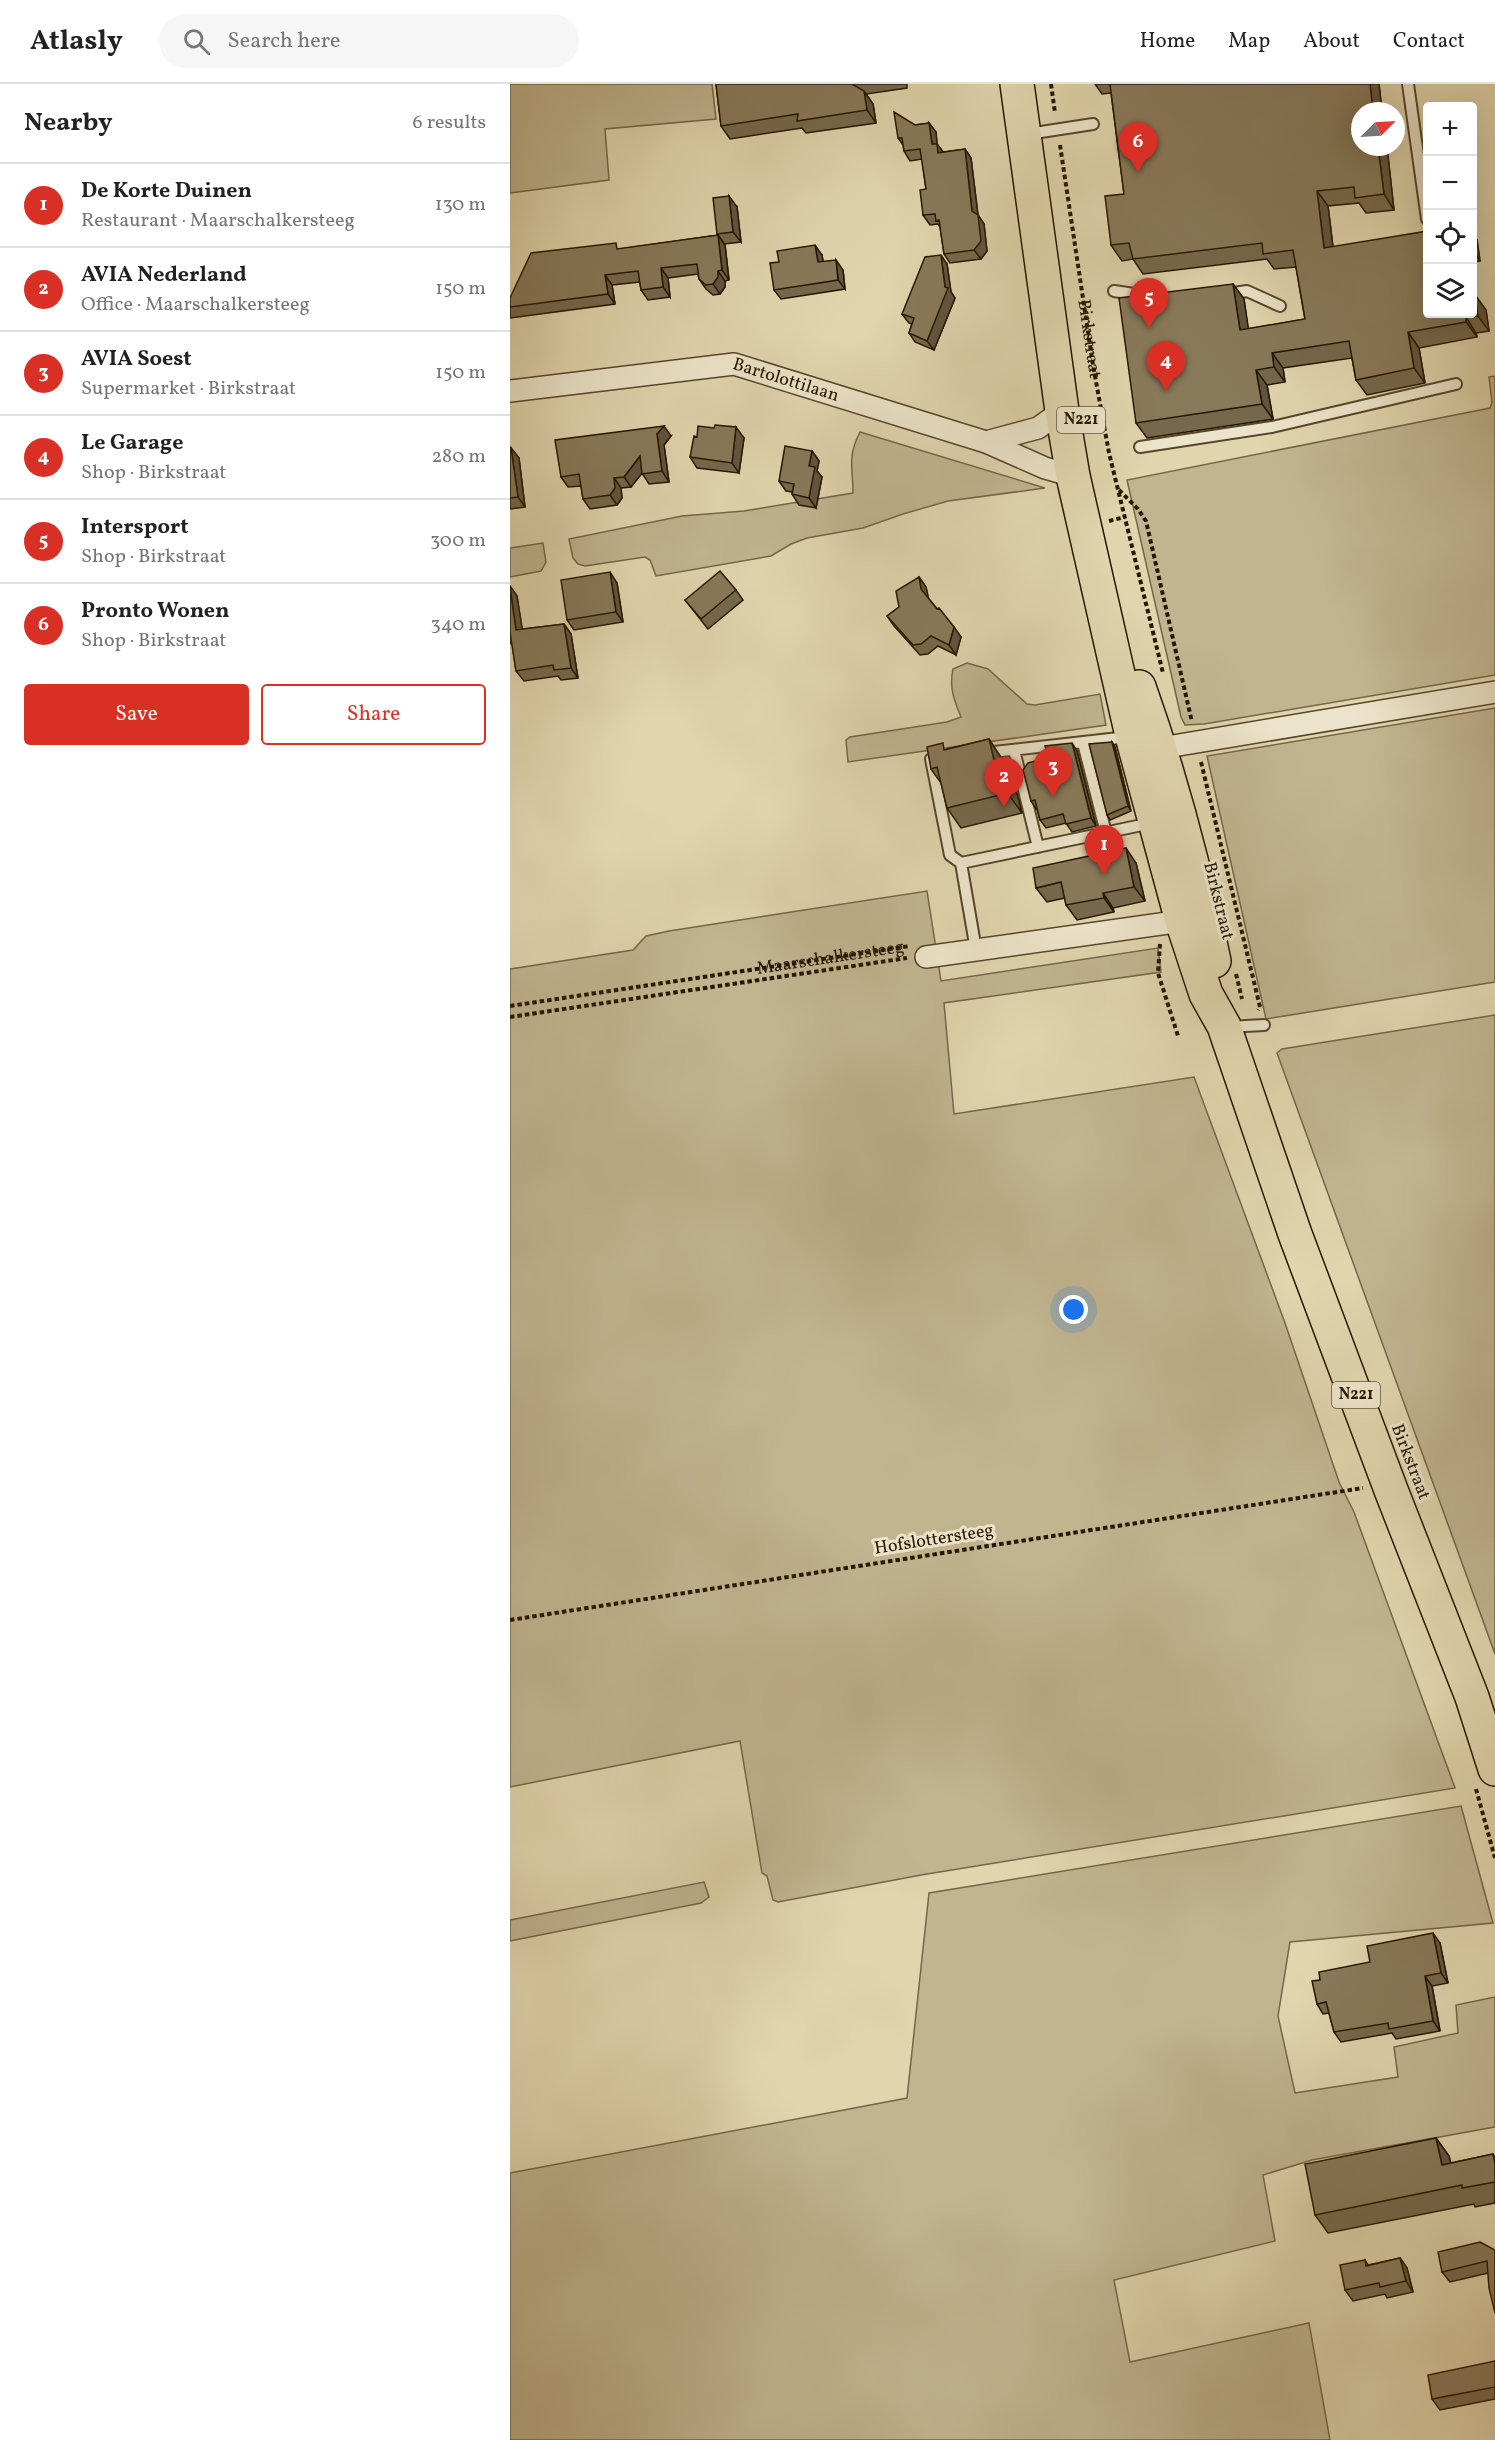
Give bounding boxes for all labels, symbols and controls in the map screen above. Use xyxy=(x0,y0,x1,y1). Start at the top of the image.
search box xyxy=(159,14,579,68)
text: Atlasly xyxy=(30,22,123,61)
icon: search xyxy=(180,25,213,58)
text: Search here xyxy=(228,26,340,57)
text: Home xyxy=(1140,27,1195,56)
text: Map xyxy=(1228,27,1270,56)
text: About xyxy=(1303,27,1360,56)
text: Contact xyxy=(1393,27,1465,56)
north arrow xyxy=(1351,102,1405,156)
map controls xyxy=(1423,102,1477,318)
button: + xyxy=(1423,102,1477,156)
text: Nearby xyxy=(24,105,113,141)
text: 6 results xyxy=(413,109,486,137)
pin: 6 xyxy=(1118,122,1158,172)
button: − xyxy=(1423,156,1477,210)
text: De Korte Duinen xyxy=(81,176,252,207)
text: 1 xyxy=(39,191,48,219)
text: 130 m xyxy=(435,191,486,219)
text: Restaurant · Maarschalkersteeg xyxy=(81,207,355,235)
button: locate xyxy=(1423,210,1477,264)
text: AVIA Nederland xyxy=(81,260,247,291)
button: layers xyxy=(1423,264,1477,318)
text: 2 xyxy=(38,275,49,303)
text: 150 m xyxy=(435,275,486,303)
pin: 5 xyxy=(1130,278,1168,328)
text: Office · Maarschalkersteeg xyxy=(81,291,310,319)
street label: Birkstraat xyxy=(1071,298,1108,380)
pin: 4 xyxy=(1146,342,1186,391)
text: AVIA Soest xyxy=(81,344,192,375)
street label: Bartolottilaan xyxy=(730,352,843,408)
text: 3 xyxy=(38,359,49,387)
text: 150 m xyxy=(435,359,486,387)
text: Supermarket · Birkstraat xyxy=(81,375,296,403)
road number: N221 xyxy=(1057,407,1105,433)
text: Le Garage xyxy=(81,428,183,459)
text: 4 xyxy=(37,443,50,471)
text: 280 m xyxy=(431,443,486,471)
text: Shop · Birkstraat xyxy=(81,459,226,487)
text: Intersport xyxy=(81,512,189,543)
text: 5 xyxy=(39,527,48,555)
text: 300 m xyxy=(430,527,486,555)
text: Shop · Birkstraat xyxy=(81,543,226,571)
text: Pronto Wonen xyxy=(81,596,230,627)
text: 6 xyxy=(38,611,49,639)
text: 340 m xyxy=(430,611,486,639)
text: Shop · Birkstraat xyxy=(81,627,226,655)
button: Save xyxy=(24,684,249,745)
button: Share xyxy=(261,684,486,745)
pin: 3 xyxy=(1034,748,1072,797)
pin: 2 xyxy=(984,758,1024,807)
pin: 1 xyxy=(1084,826,1124,875)
street label: Birkstraat xyxy=(1196,859,1240,943)
street label: Maarschalkersteeg xyxy=(755,935,906,981)
your location xyxy=(1059,1295,1088,1324)
road number: N221 xyxy=(1332,1382,1380,1408)
street label: Birkstraat xyxy=(1384,1420,1436,1504)
street label: Hofslottersteeg xyxy=(873,1518,995,1562)

